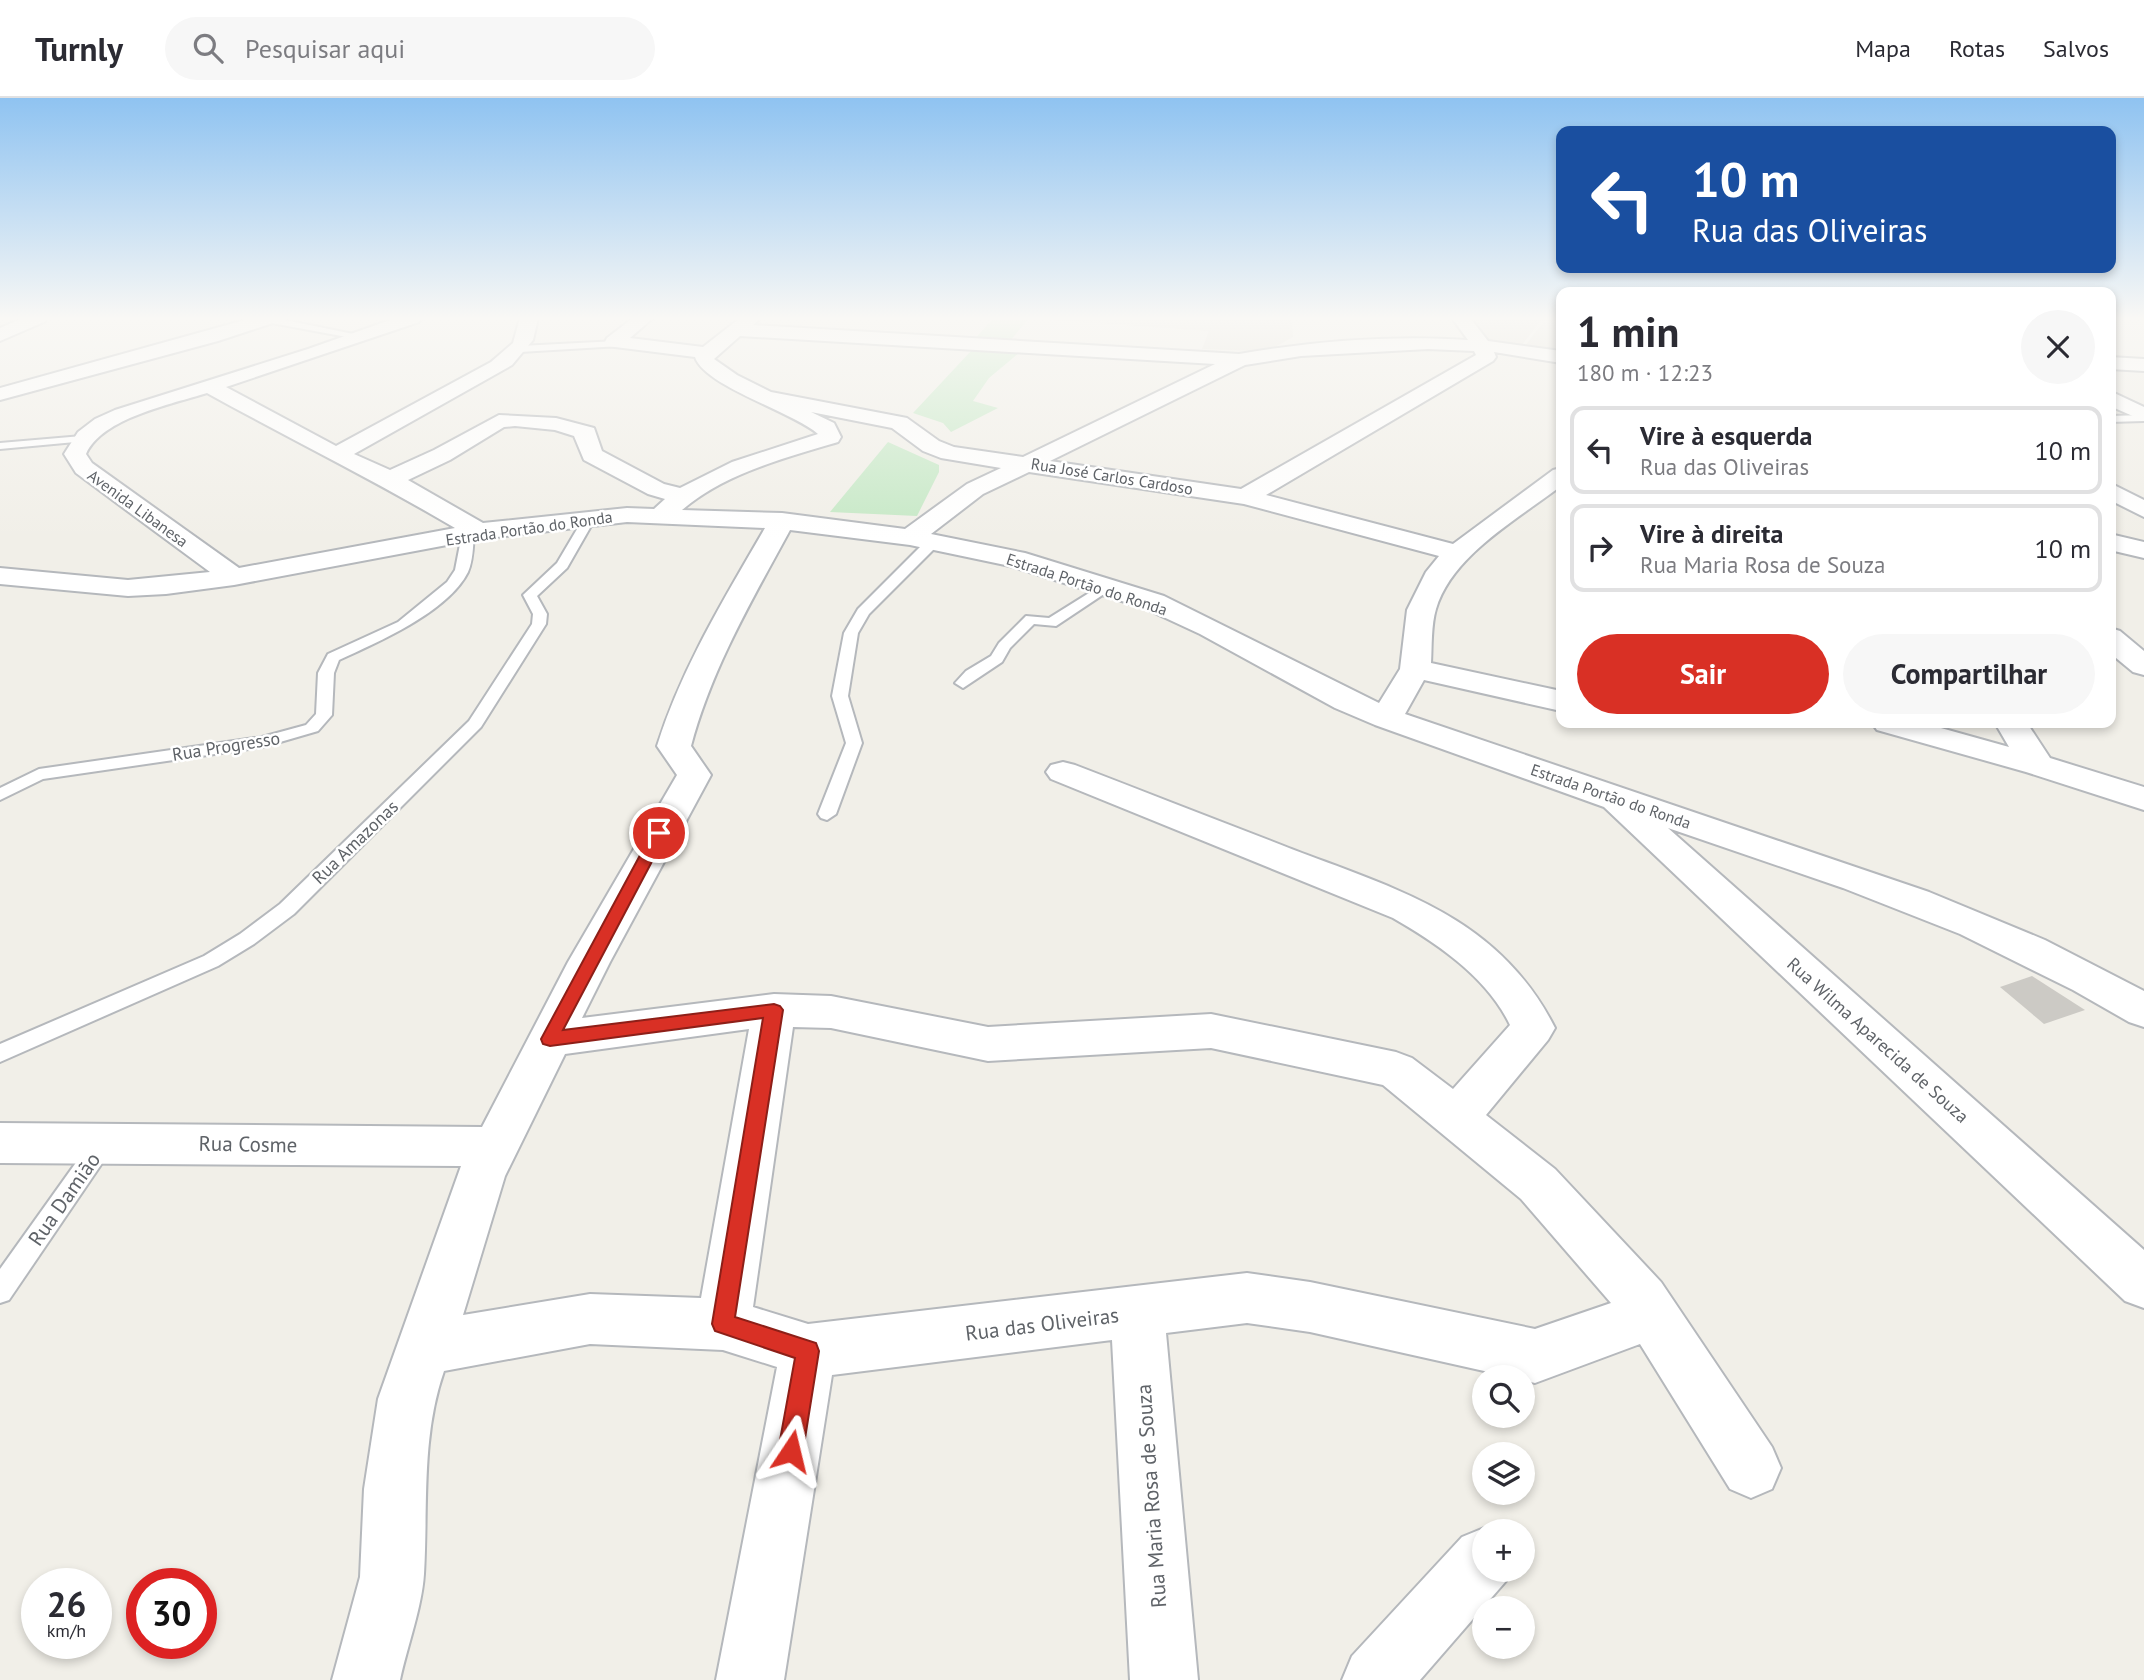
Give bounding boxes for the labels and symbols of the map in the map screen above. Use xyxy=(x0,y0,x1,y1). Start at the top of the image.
street label: Rua José Carlos Cardoso xyxy=(1030,453,1194,499)
street label: Avenida Libanesa xyxy=(84,465,192,551)
street label: Estrada Portão do Ronda xyxy=(444,506,614,550)
street label: Estrada Portão do Ronda xyxy=(1004,549,1170,619)
street label: Rua Progresso xyxy=(170,726,282,766)
street label: Estrada Portão do Ronda xyxy=(1528,759,1694,833)
street label: Rua Amazonas xyxy=(307,795,403,889)
pin xyxy=(629,803,689,863)
street label: Rua Wilma Aparecida de Souza xyxy=(1782,952,1974,1128)
street label: Rua Cosme xyxy=(198,1130,298,1158)
street label: Rua Damião xyxy=(22,1147,106,1251)
street label: Rua das Oliveiras xyxy=(964,1301,1120,1347)
street label: Rua Maria Rosa de Souza xyxy=(1130,1383,1172,1609)
position arrow xyxy=(754,1414,828,1488)
speed limit sign: 30 xyxy=(126,1568,217,1659)

